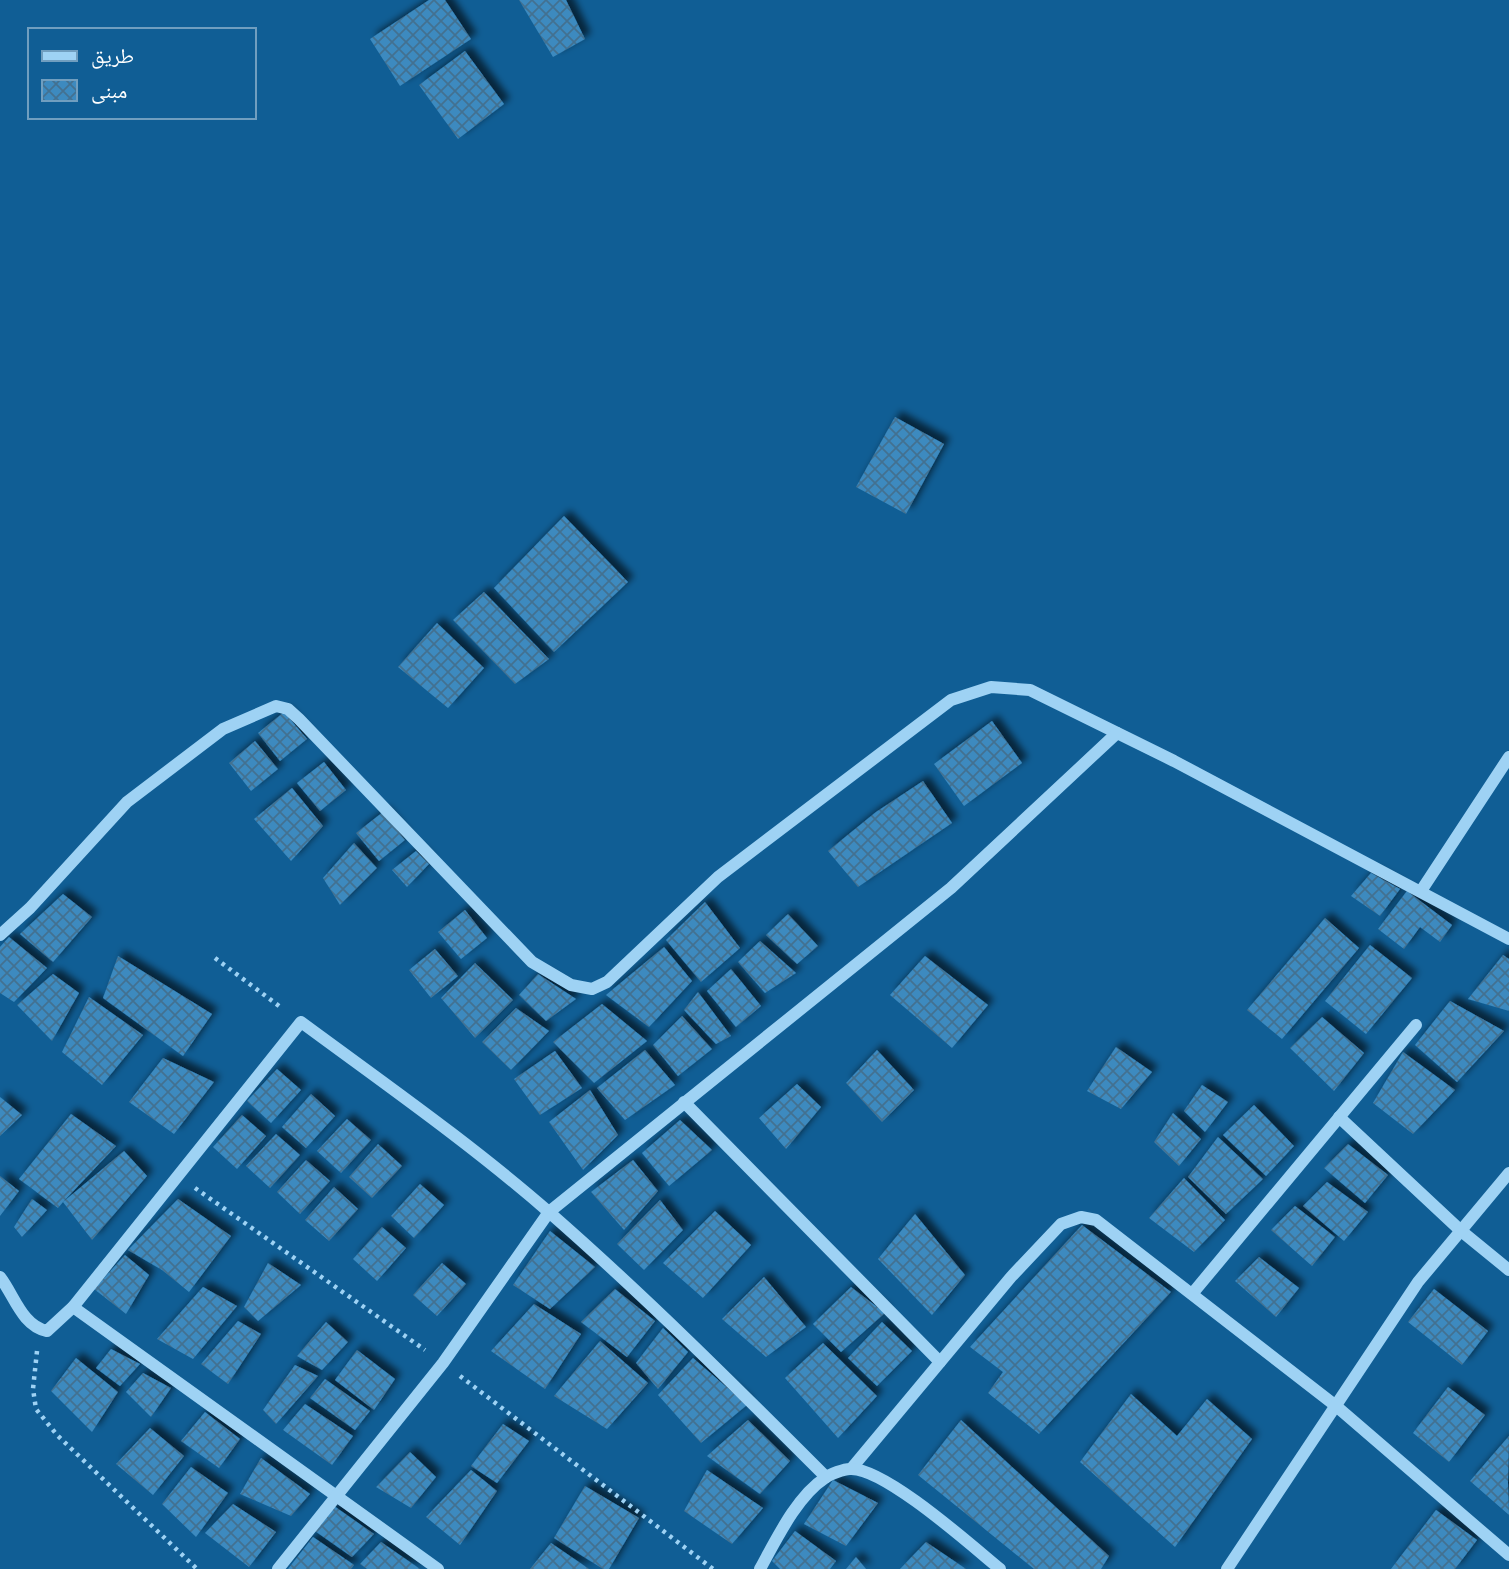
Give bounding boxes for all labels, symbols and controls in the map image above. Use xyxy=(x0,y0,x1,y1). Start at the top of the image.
legend xyxy=(28,28,256,119)
text: طريق xyxy=(91,42,134,69)
text: مبنى xyxy=(91,77,127,104)

